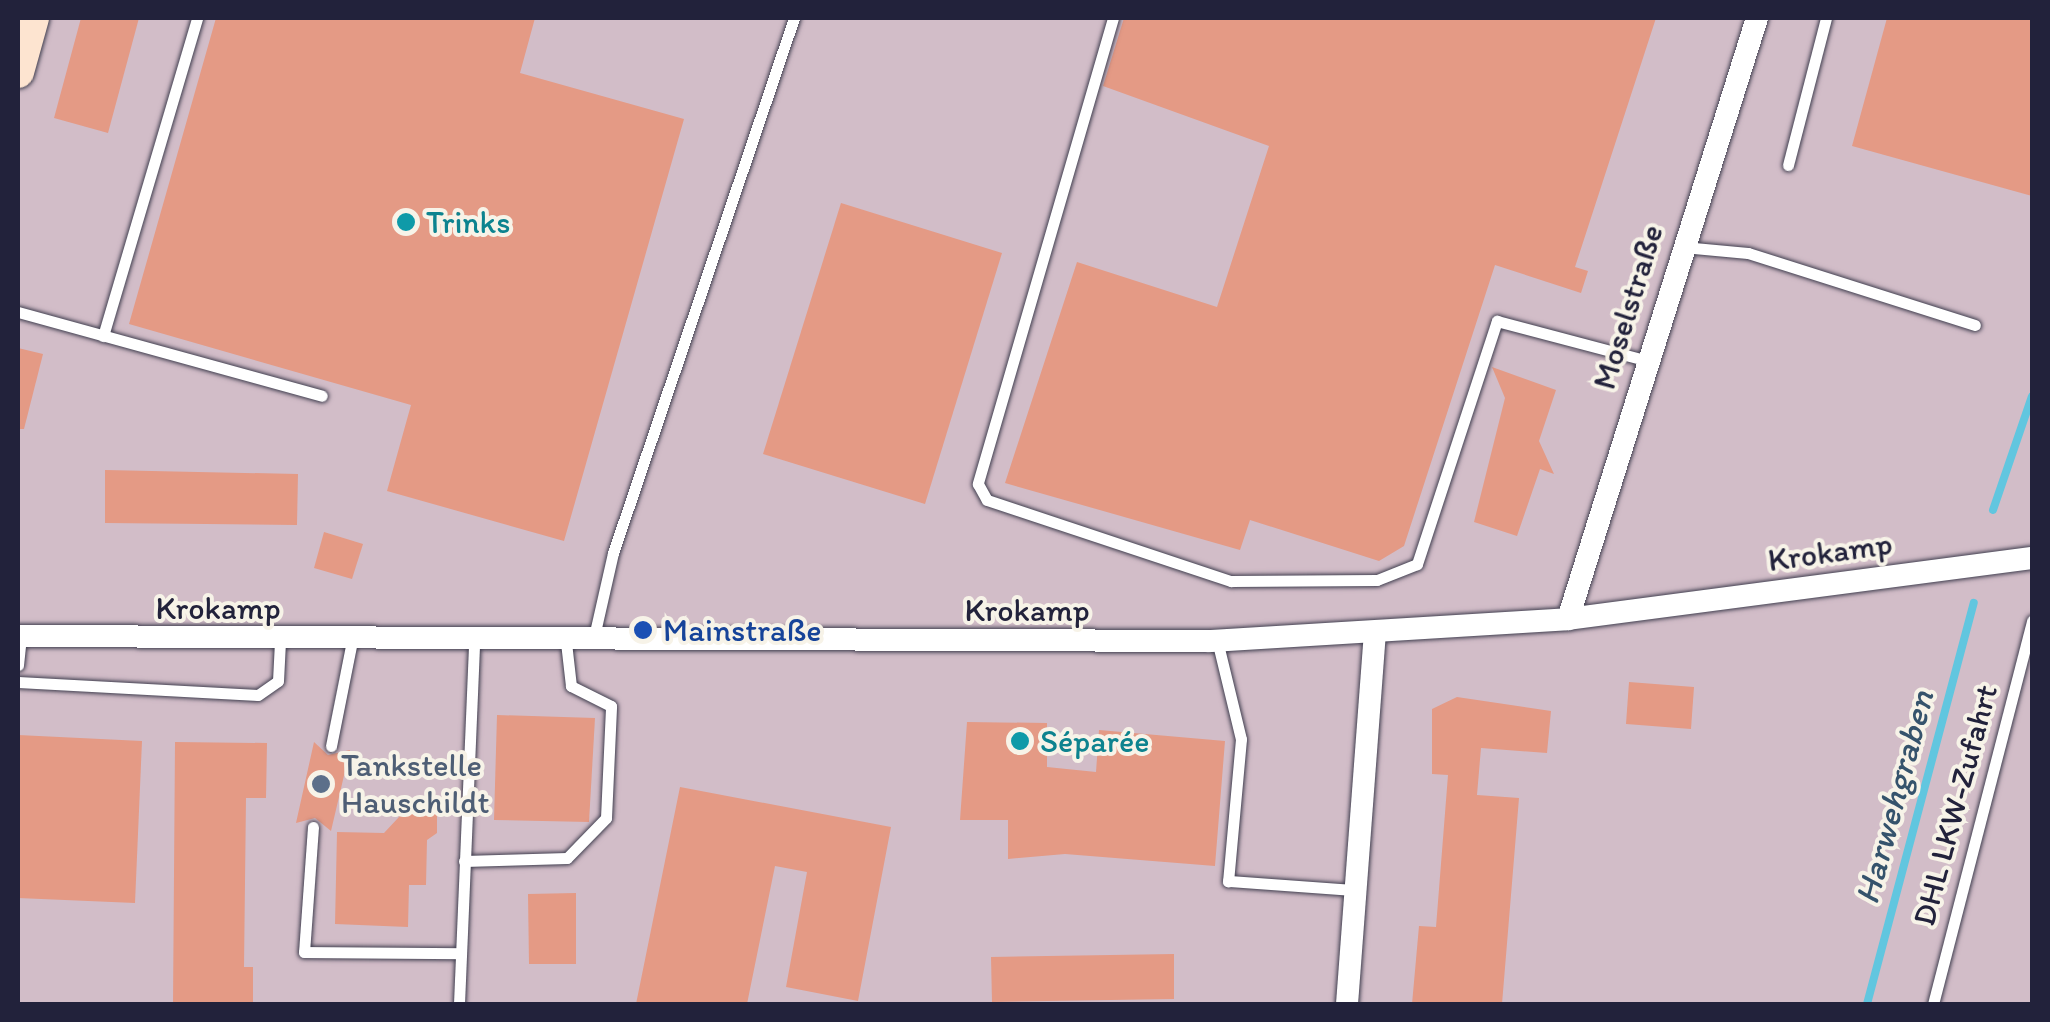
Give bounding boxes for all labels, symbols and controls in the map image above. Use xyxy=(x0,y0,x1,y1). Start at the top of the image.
place label: Trinks xyxy=(426,203,510,241)
marker: Trinks xyxy=(395,211,417,233)
street label: Moselstraße xyxy=(1585,220,1671,394)
street label: Krokamp xyxy=(1765,524,1895,580)
street label: Krokamp xyxy=(155,589,281,627)
street label: Krokamp xyxy=(964,591,1090,629)
place label: Mainstraße xyxy=(663,611,822,649)
marker: Mainstraße xyxy=(632,619,654,641)
street label: DHL LKW-Zufahrt xyxy=(1904,680,2006,930)
water label: Harwehgraben xyxy=(1845,686,1943,908)
place label: Séparée xyxy=(1040,722,1149,760)
marker: Séparée xyxy=(1009,730,1031,752)
place label: Tankstelle Hauschildt xyxy=(341,747,489,822)
marker: Tankstelle Hauschildt xyxy=(310,773,332,795)

